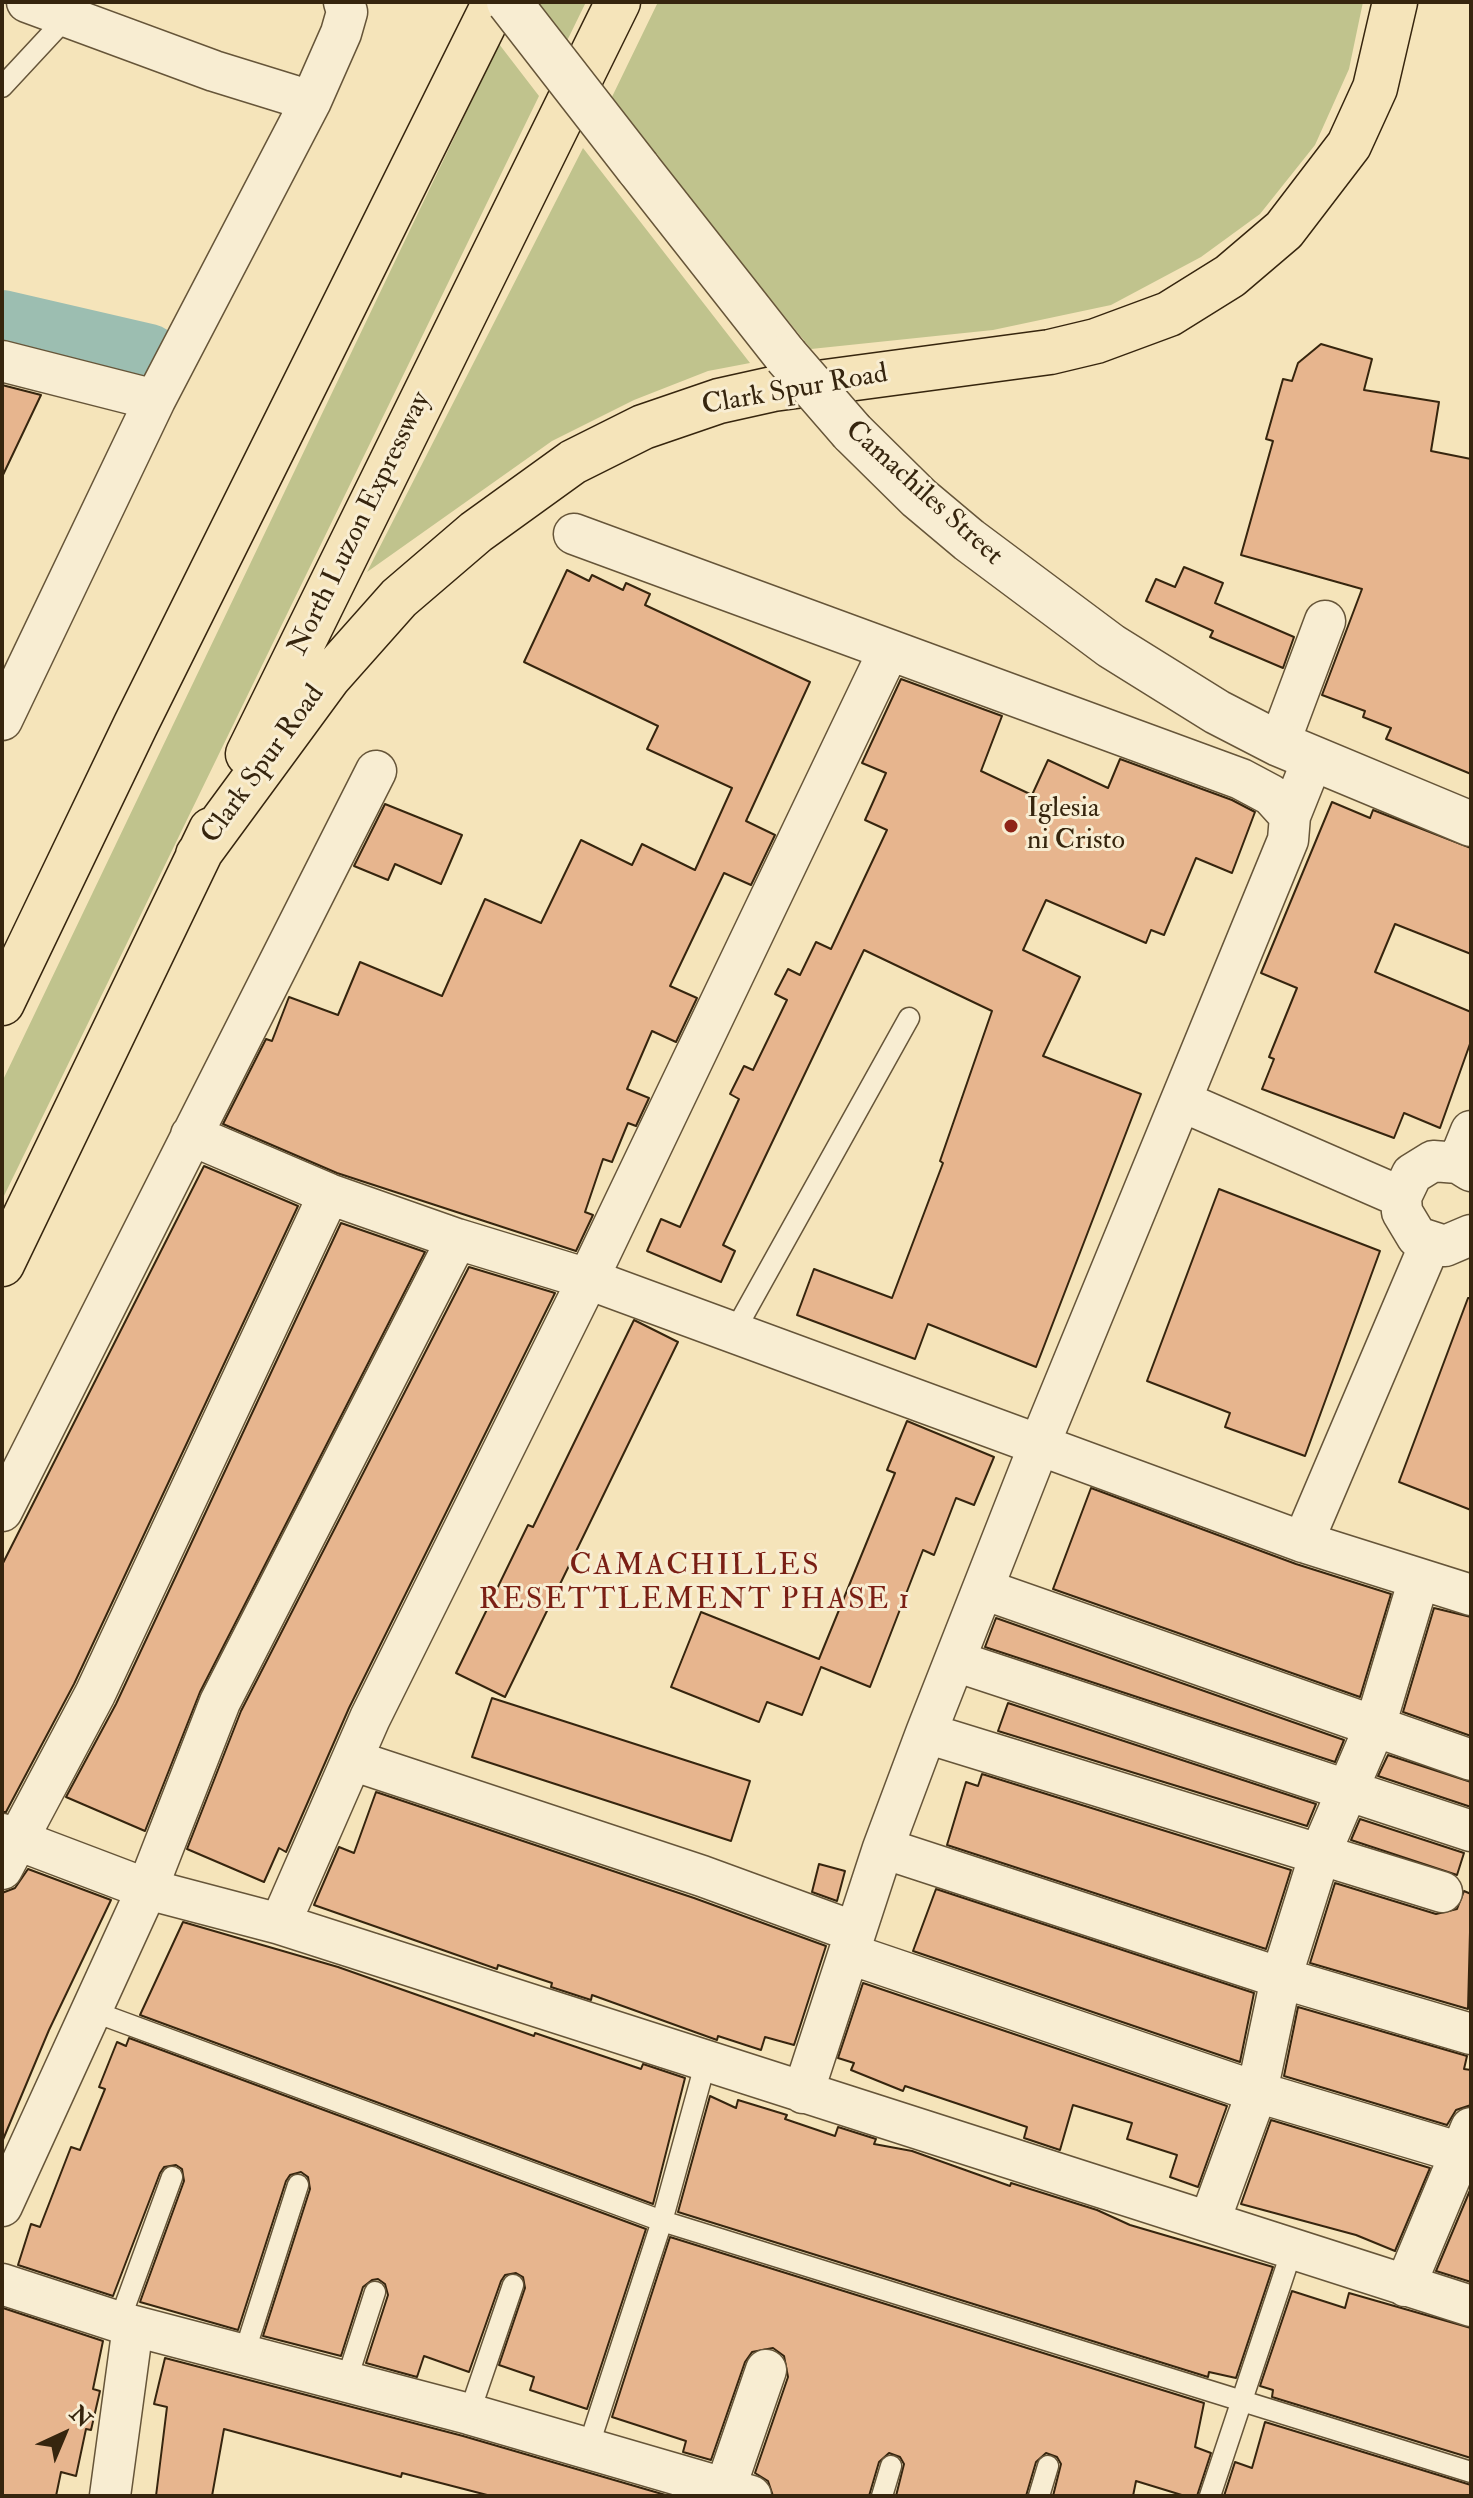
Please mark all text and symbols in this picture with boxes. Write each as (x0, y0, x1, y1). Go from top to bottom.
street label: Clark Spur Road (700, 358, 890, 424)
street label: North Luzon Expressway (283, 387, 439, 661)
street label: Camachiles Street (837, 414, 1009, 574)
street label: Clark Spur Road (195, 679, 333, 851)
place label: Iglesia ni Cristo (1027, 793, 1125, 859)
marker: Iglesia ni Cristo (1002, 817, 1020, 835)
district label: CAMACHILLES RESETTLEMENT PHASE 1 (479, 1550, 911, 1620)
north arrow (24, 2394, 104, 2474)
text: N (64, 2400, 97, 2434)

